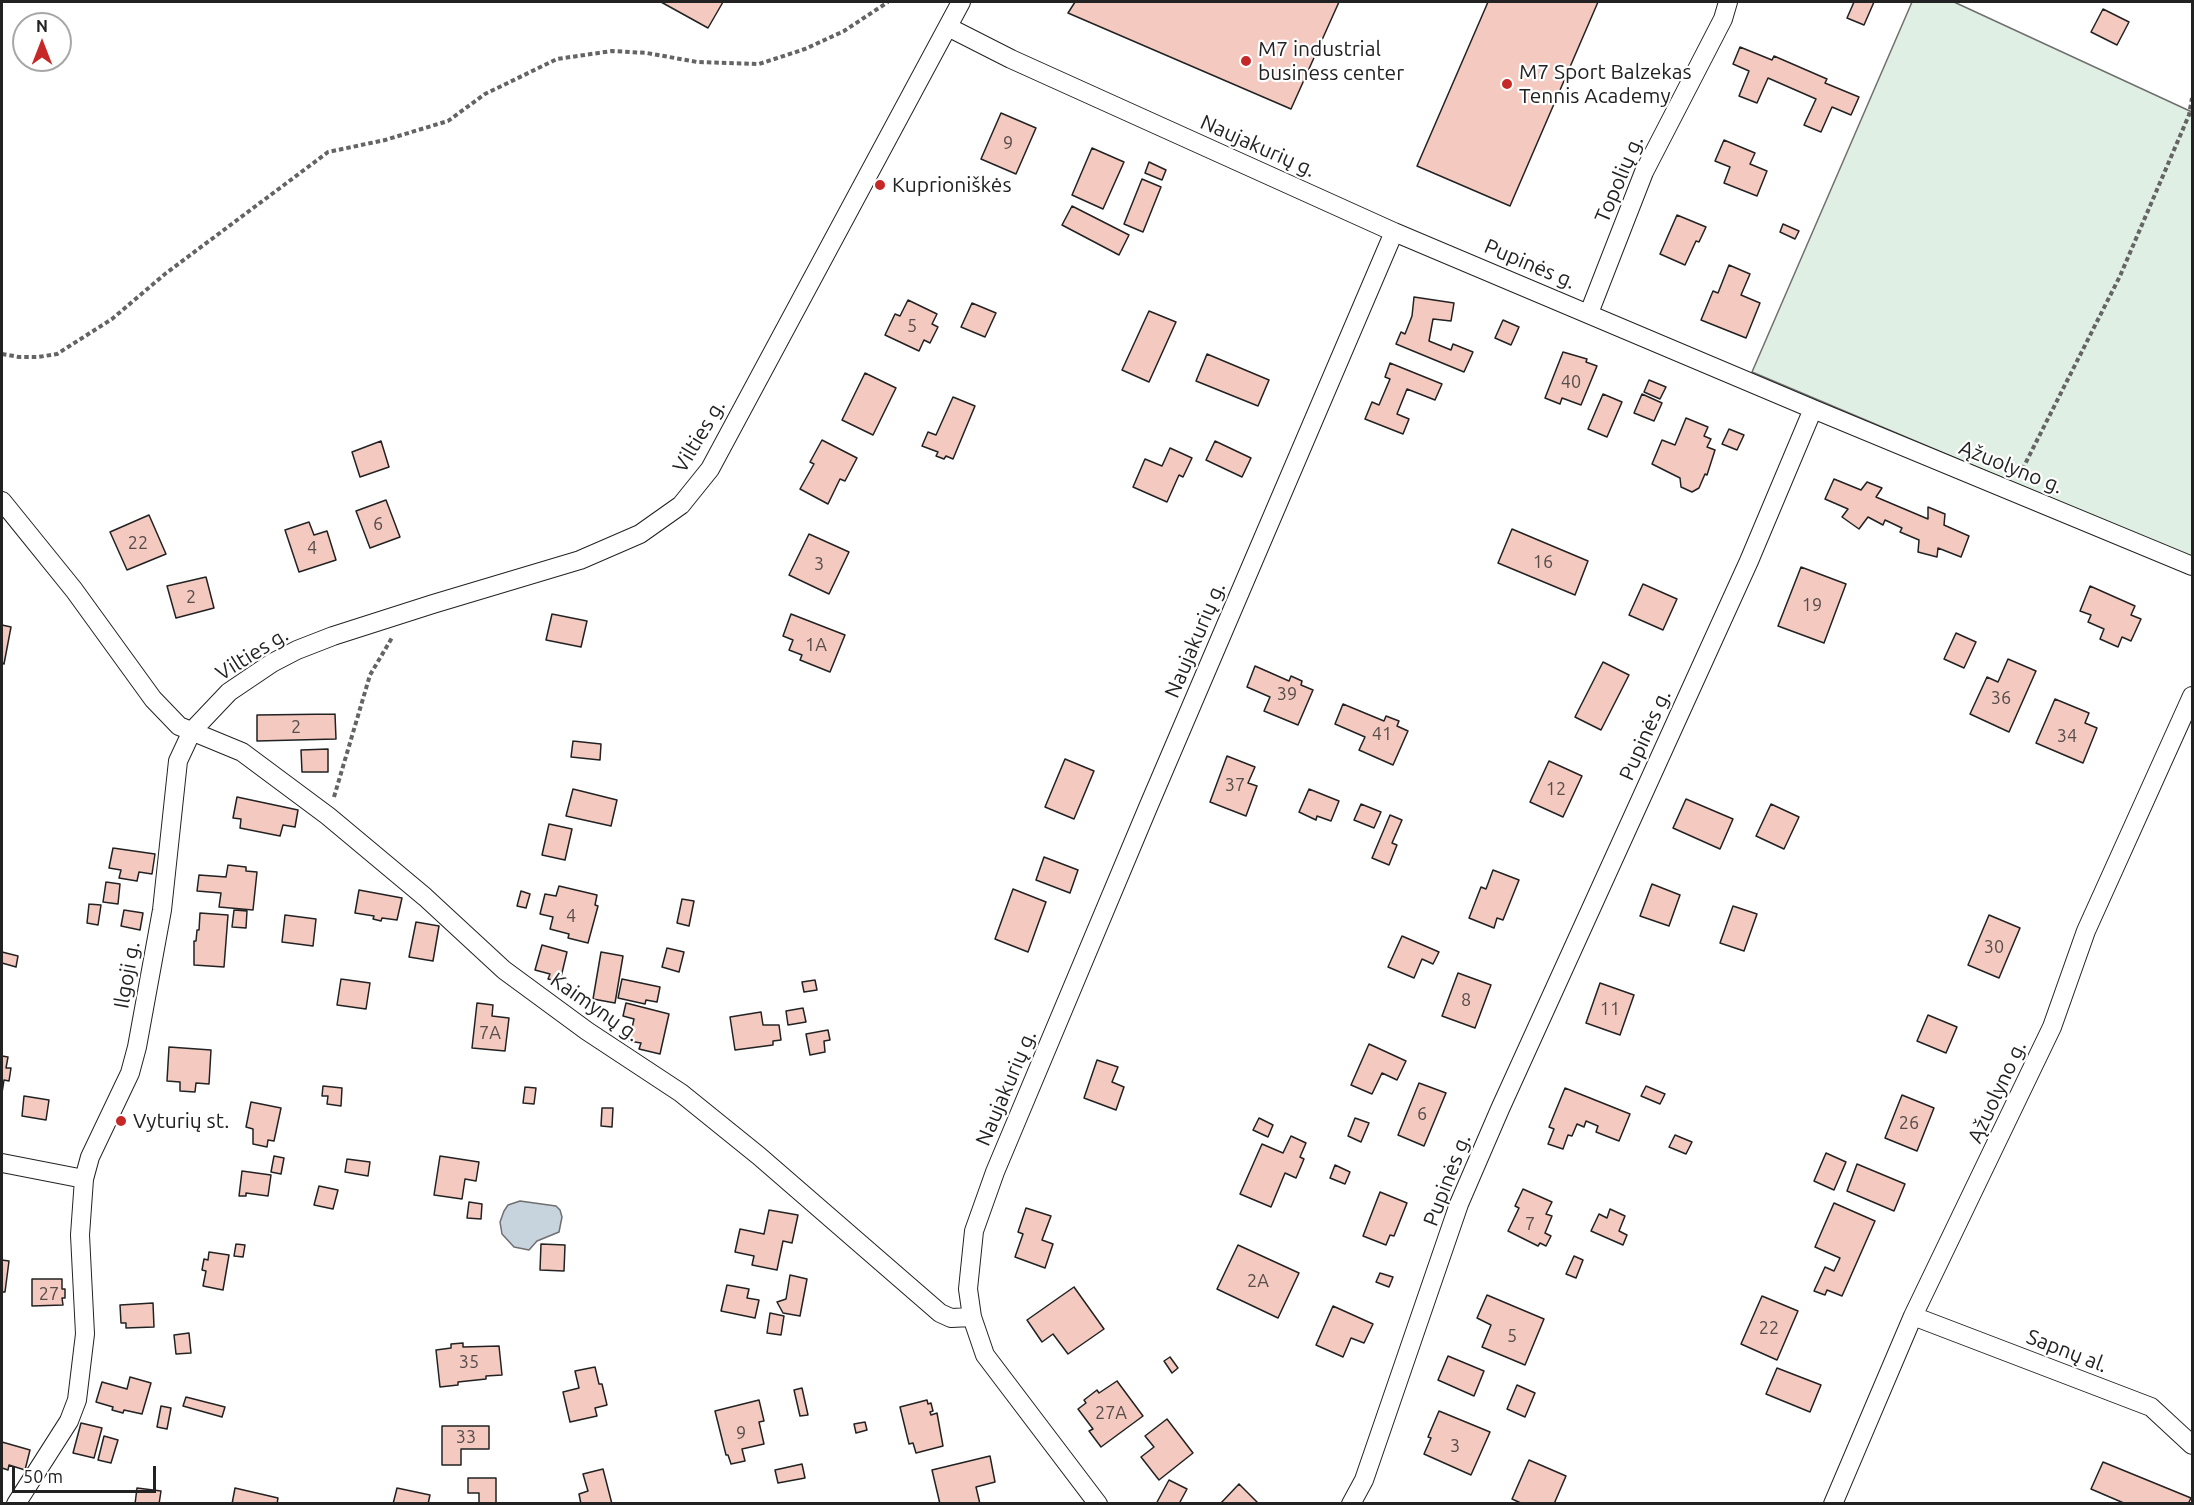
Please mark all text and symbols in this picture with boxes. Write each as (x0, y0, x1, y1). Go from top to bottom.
north arrow (12, 12, 72, 72)
text: N (36, 17, 48, 35)
place label: M7 industrial business center (1258, 36, 1404, 86)
marker: M7 industrial business center (1239, 54, 1253, 68)
place label: M7 Sport Balzekas Tennis Academy (1519, 59, 1692, 109)
marker: M7 Sport Balzekas Tennis Academy (1500, 77, 1514, 91)
street label: Naujakurių g. (1197, 109, 1319, 183)
house number: 9 (1003, 132, 1013, 154)
street label: Topolių g. (1589, 132, 1649, 226)
place label: Kuprioniškės (892, 172, 1011, 198)
marker: Kuprioniškės (873, 178, 887, 192)
street label: Pupinės g. (1481, 234, 1579, 294)
house number: 5 (907, 315, 917, 337)
house number: 40 (1561, 371, 1581, 393)
street label: Vilties g. (667, 395, 731, 477)
street label: Ąžuolyno g. (1955, 435, 2067, 499)
house number: 6 (373, 513, 383, 535)
house number: 22 (128, 532, 148, 554)
house number: 4 (307, 537, 317, 559)
house number: 16 (1533, 551, 1553, 573)
house number: 3 (814, 553, 824, 575)
street label: Naujakurių g. (1159, 578, 1231, 702)
house number: 2 (186, 586, 196, 608)
house number: 19 (1802, 594, 1822, 616)
street label: Vilties g. (211, 622, 293, 686)
house number: 1A (805, 634, 827, 656)
house number: 39 (1277, 683, 1297, 705)
street label: Pupinės g. (1614, 686, 1676, 784)
house number: 36 (1991, 687, 2011, 709)
house number: 2 (291, 716, 301, 738)
house number: 41 (1372, 723, 1392, 745)
house number: 34 (2057, 725, 2077, 747)
house number: 37 (1225, 774, 1245, 796)
house number: 12 (1546, 778, 1566, 800)
house number: 4 (566, 905, 576, 927)
house number: 30 (1984, 936, 2004, 958)
street label: Ilgoji g. (109, 940, 145, 1010)
street label: Kaimynų g. (546, 967, 644, 1047)
house number: 8 (1461, 989, 1471, 1011)
house number: 11 (1600, 998, 1620, 1020)
house number: 7A (479, 1022, 501, 1044)
street label: Naujakurių g. (970, 1026, 1042, 1150)
street label: Ąžuolyno g. (1962, 1037, 2032, 1147)
house number: 6 (1417, 1103, 1427, 1125)
place label: Vyturių st. (133, 1108, 229, 1134)
house number: 26 (1899, 1112, 1919, 1134)
marker: Vyturių st. (114, 1114, 128, 1128)
street label: Pupinės g. (1418, 1130, 1476, 1230)
house number: 7 (1525, 1213, 1535, 1235)
house number: 2A (1247, 1270, 1269, 1292)
house number: 27 (39, 1283, 59, 1305)
house number: 22 (1759, 1317, 1779, 1339)
street label: Sapnų al. (2023, 1324, 2111, 1378)
house number: 5 (1507, 1325, 1517, 1347)
house number: 35 (459, 1351, 479, 1373)
house number: 27A (1095, 1402, 1127, 1424)
house number: 9 (736, 1422, 746, 1444)
house number: 33 (456, 1426, 476, 1448)
house number: 3 (1450, 1435, 1460, 1457)
scale bar (15, 1454, 159, 1492)
text: 50 m (23, 1466, 63, 1486)

